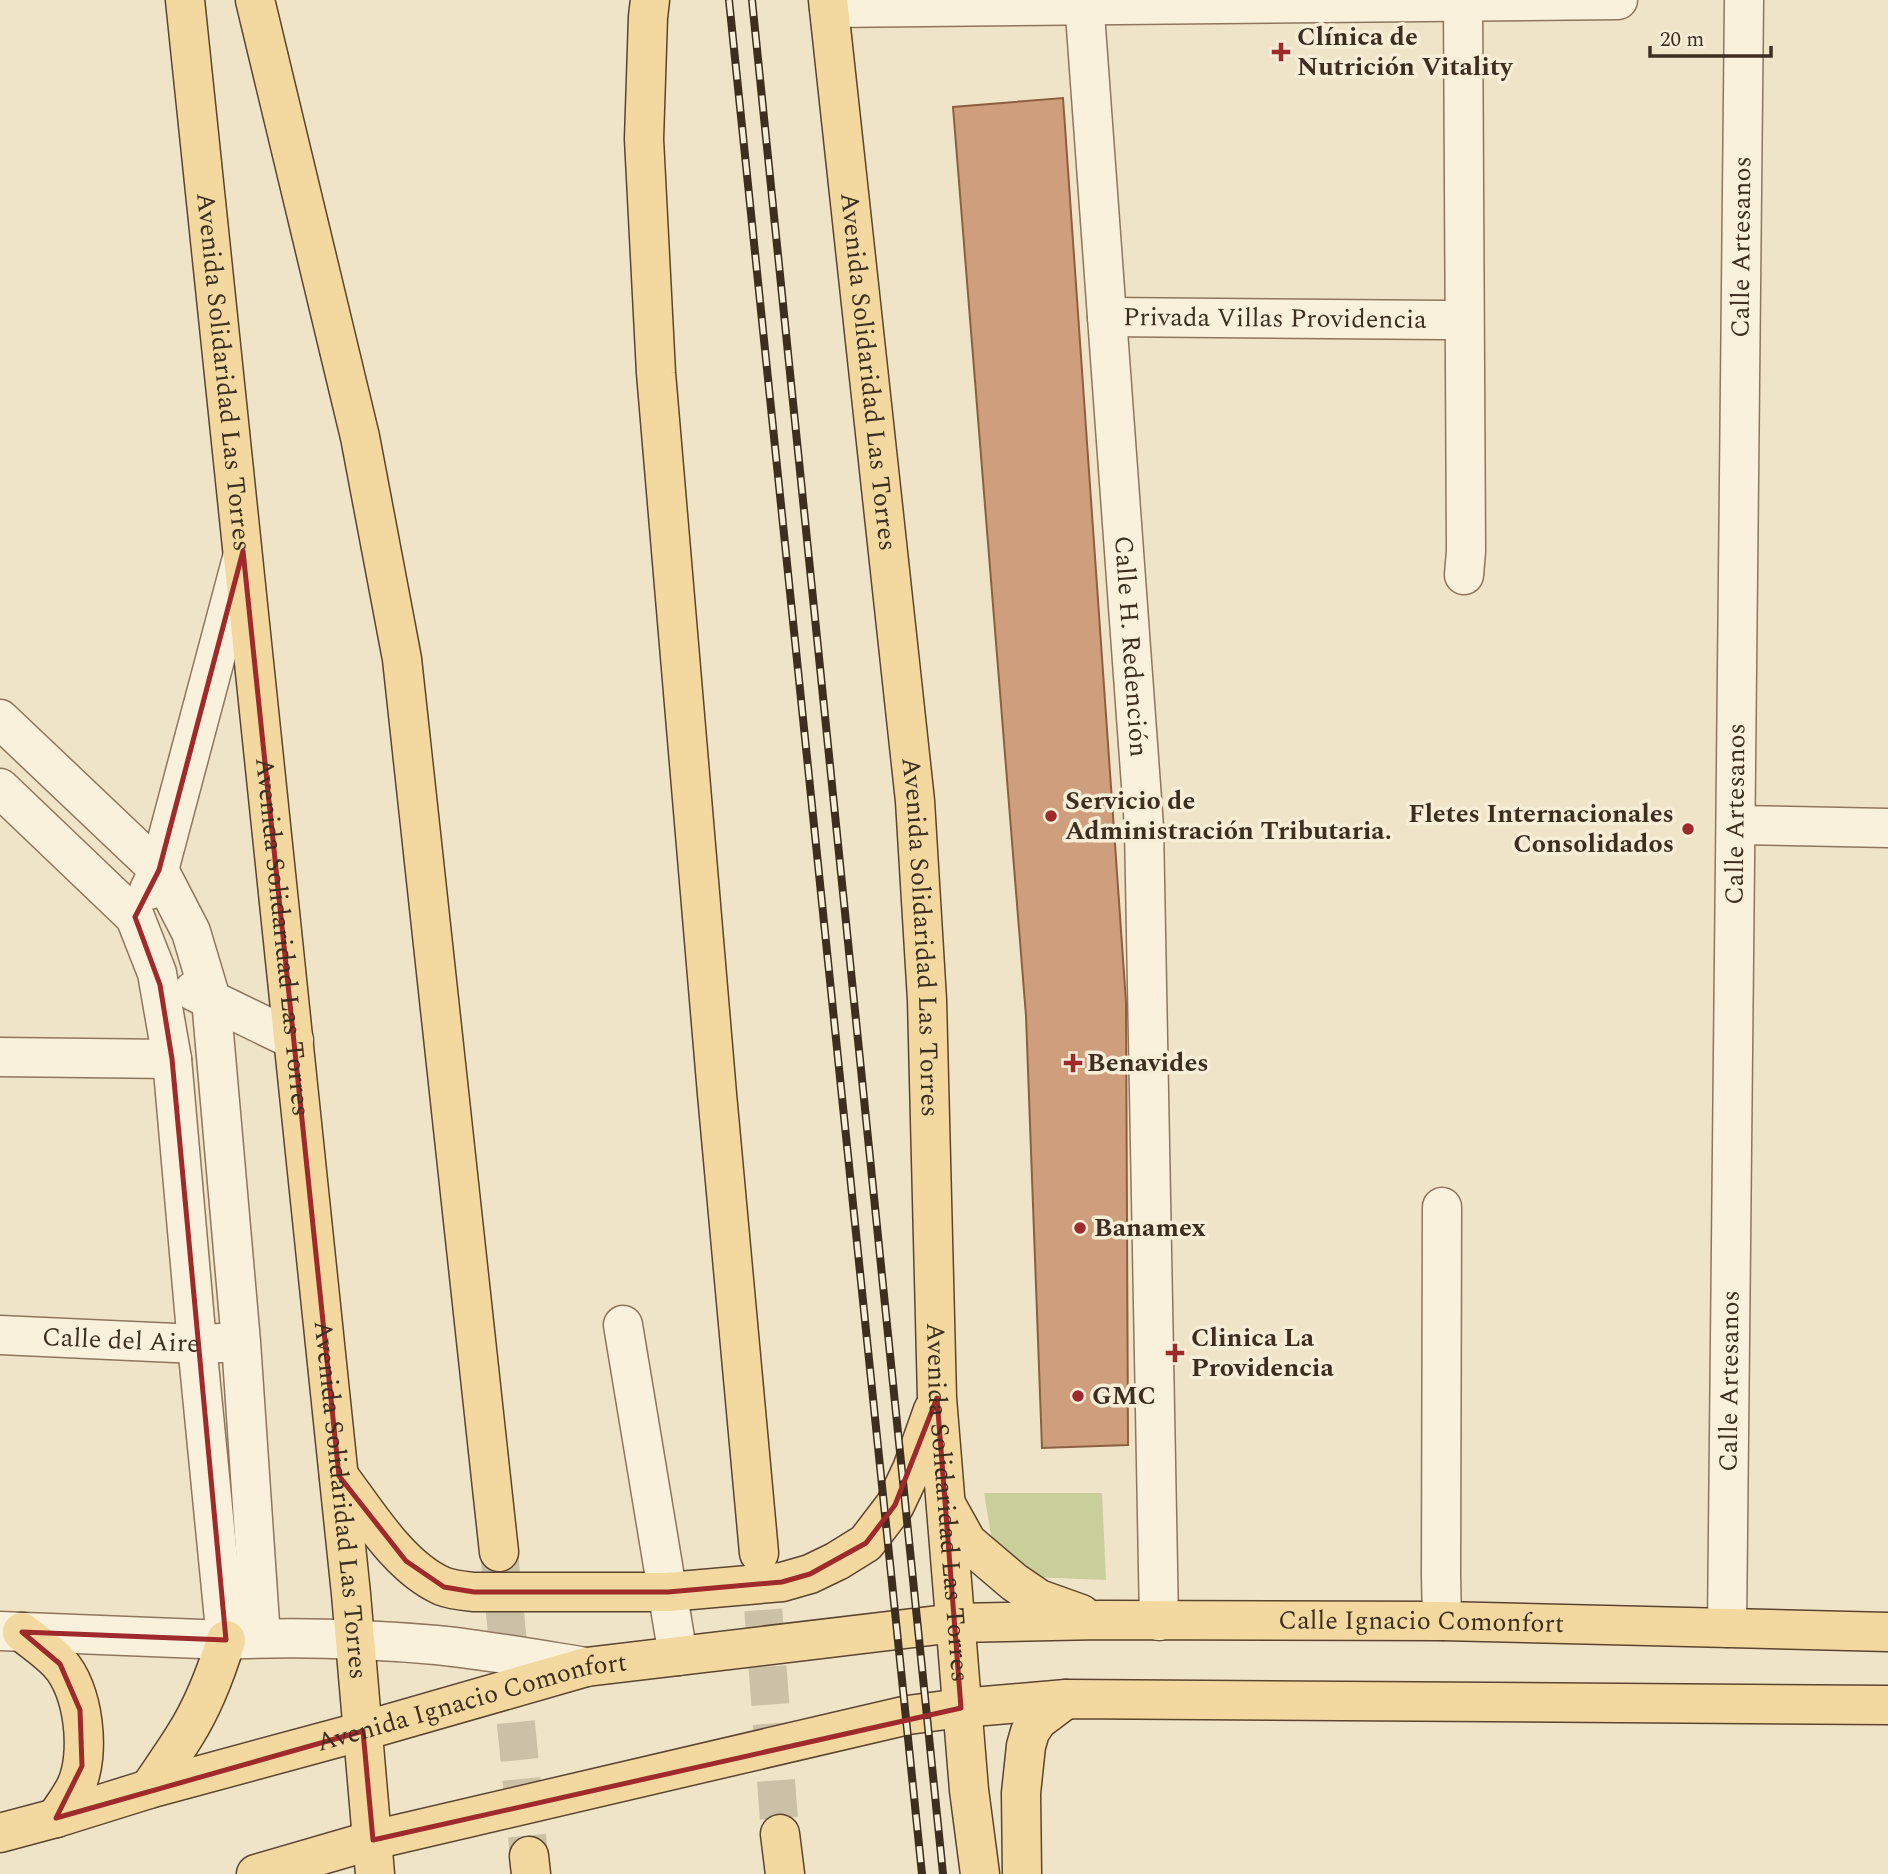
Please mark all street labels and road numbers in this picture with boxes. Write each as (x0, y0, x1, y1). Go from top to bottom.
street label: Calle Artesanos (1720, 156, 1762, 338)
street label: Avenida Solidaridad Las Torres (185, 191, 262, 553)
street label: Avenida Solidaridad Las Torres (829, 191, 908, 553)
street label: Privada Villas Providencia (1123, 297, 1427, 340)
street label: Calle H. Redención (1103, 534, 1159, 758)
street label: Calle Artesanos (1715, 723, 1756, 905)
street label: Avenida Solidaridad Las Torres (890, 755, 950, 1118)
street label: Avenida Solidaridad Las Torres (244, 756, 321, 1118)
street label: Calle Artesanos (1709, 1290, 1751, 1472)
street label: Calle del Aire (41, 1317, 201, 1364)
street label: Avenida Solidaridad Las Torres (303, 1319, 378, 1681)
street label: Avenida Solidaridad Las Torres (915, 1322, 980, 1684)
street label: Calle Ignacio Comonfort (1278, 1601, 1565, 1644)
street label: Avenida Ignacio Comonfort (312, 1642, 629, 1763)

